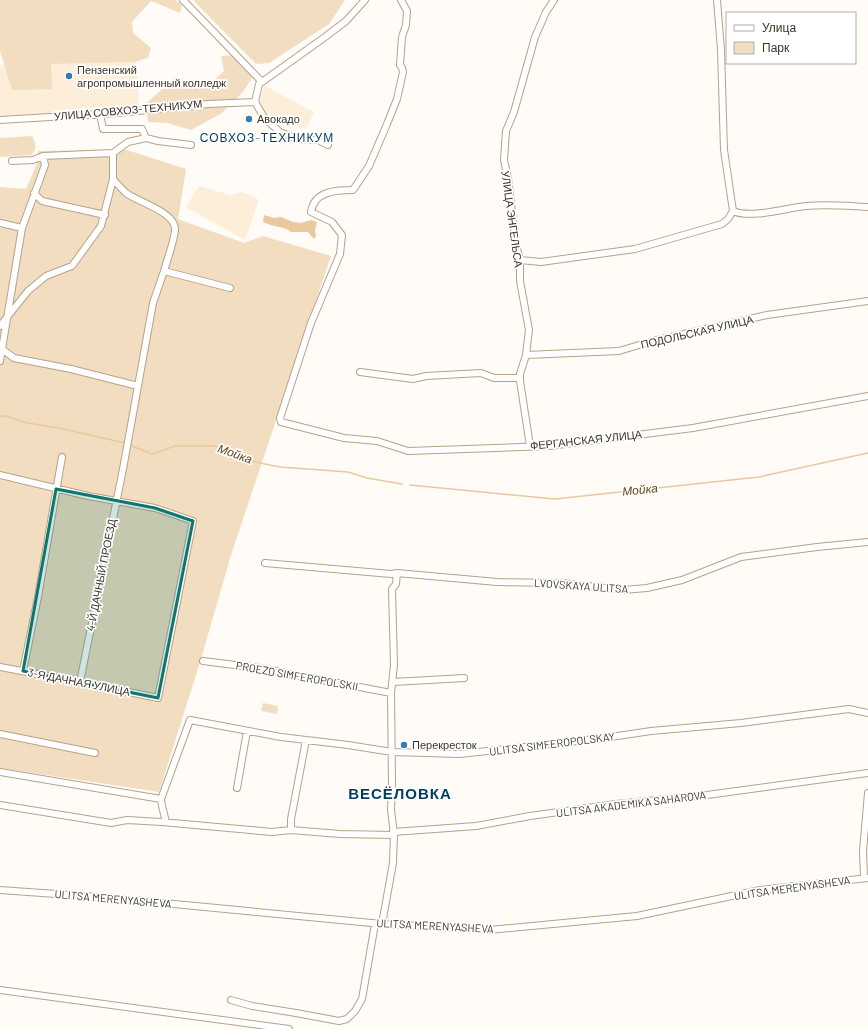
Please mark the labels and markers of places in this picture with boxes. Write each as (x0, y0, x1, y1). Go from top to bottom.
place label: Пензенский агропромышленный колледж (77, 63, 227, 89)
marker: Пензенский агропромышленный колледж (64, 71, 74, 81)
place label: Авокадо (257, 112, 300, 125)
marker: Авокадо (244, 114, 254, 124)
place label: Перекресток (412, 738, 477, 751)
marker: Перекресток (399, 740, 409, 750)

